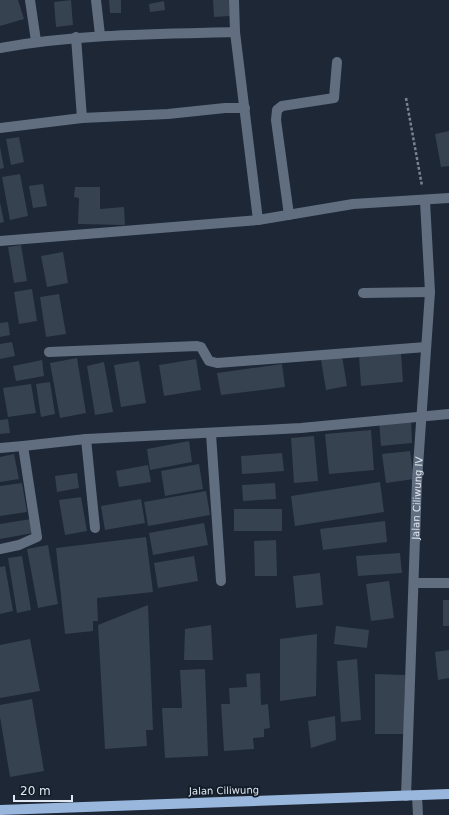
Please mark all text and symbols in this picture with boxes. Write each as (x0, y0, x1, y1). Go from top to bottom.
street label: Jalan Ciliwung IV (410, 456, 425, 541)
scale bar (14, 777, 72, 803)
text: 20 m (20, 784, 51, 798)
street label: Jalan Ciliwung (188, 784, 259, 797)

